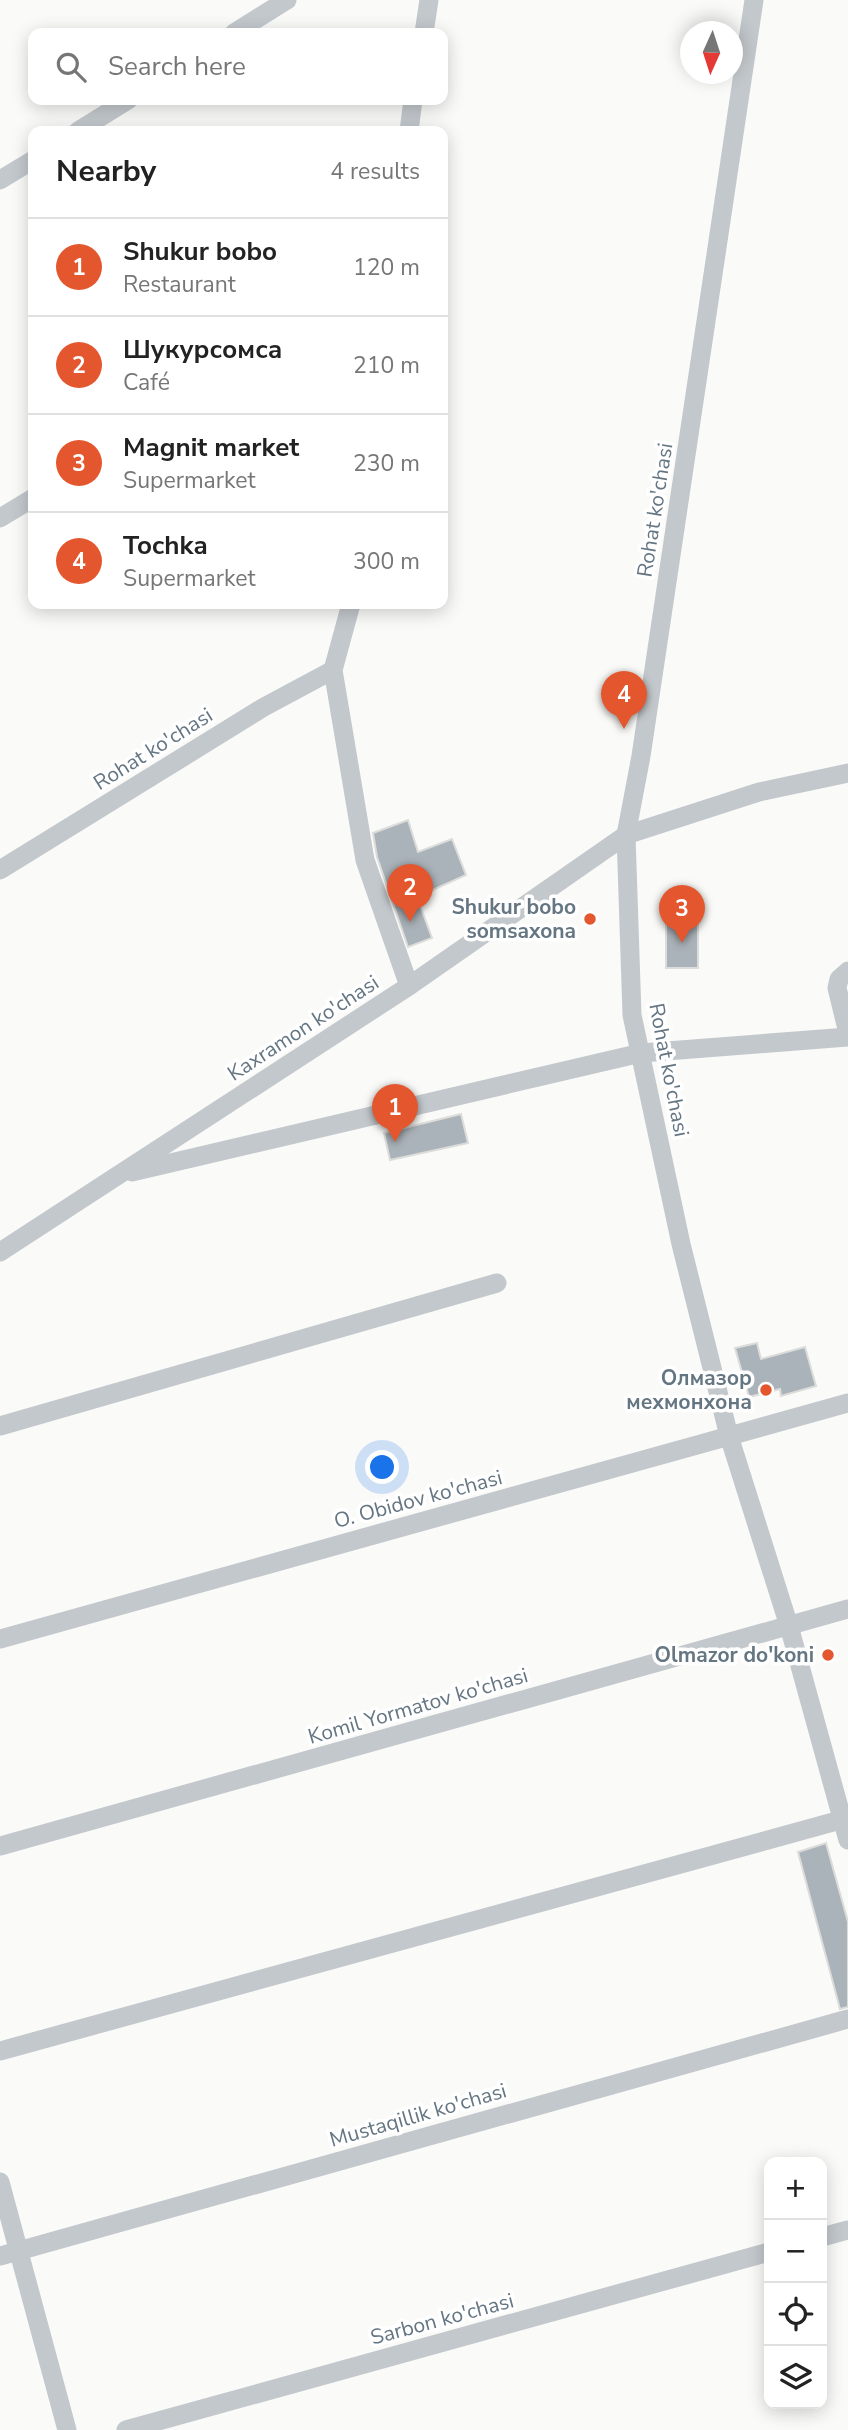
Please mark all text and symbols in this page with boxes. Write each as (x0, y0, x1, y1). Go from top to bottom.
north arrow (680, 21, 743, 84)
search box (28, 28, 448, 105)
icon: search (52, 48, 90, 86)
text: Search here (108, 49, 246, 84)
text: Nearby (56, 151, 156, 192)
text: 4 results (330, 156, 420, 187)
text: Shukur bobo (123, 234, 277, 269)
text: 1 (72, 252, 86, 283)
text: 120 m (353, 252, 420, 283)
text: Restaurant (123, 269, 236, 300)
text: Шукурсомса (123, 332, 282, 367)
text: 2 (72, 350, 86, 381)
text: 210 m (353, 350, 420, 381)
text: Café (123, 367, 170, 398)
text: Magnit market (123, 430, 299, 465)
street label: Rohat ko'chasi (631, 441, 679, 579)
text: 3 (72, 448, 86, 479)
text: 230 m (353, 448, 420, 479)
text: Supermarket (123, 465, 256, 496)
text: Tochka (123, 528, 208, 563)
text: 4 (72, 546, 86, 577)
text: 300 m (353, 546, 420, 577)
text: Supermarket (123, 563, 256, 594)
pin: 4 (601, 671, 647, 729)
street label: Rohat ko'chasi (88, 701, 218, 797)
pin: 2 (387, 864, 433, 922)
pin: 3 (659, 885, 705, 943)
place label: Shukur bobo somsaxona (452, 893, 576, 945)
marker: Shukur bobo somsaxona (582, 911, 598, 927)
street label: Kaxramon ko'chasi (222, 969, 384, 1087)
street label: Rohat ko'chasi (642, 1001, 696, 1139)
pin: 1 (372, 1084, 418, 1142)
place label: Олмазор мехмонхона (626, 1364, 752, 1416)
marker: Олмазор мехмонхона (758, 1382, 774, 1398)
your location (365, 1450, 399, 1484)
street label: O. Obidov ko'chasi (331, 1463, 505, 1535)
place label: Olmazor do'koni (655, 1641, 814, 1669)
marker: Olmazor do'koni (820, 1647, 836, 1663)
street label: Komil Yormatov ko'chasi (305, 1661, 531, 1751)
street label: Mustaqillik ko'chasi (326, 2076, 510, 2154)
map controls (764, 2157, 827, 2409)
button: + (764, 2157, 827, 2220)
button: − (764, 2220, 827, 2283)
button: locate (764, 2283, 827, 2346)
street label: Sarbon ko'chasi (367, 2286, 517, 2352)
button: layers (764, 2346, 827, 2409)

